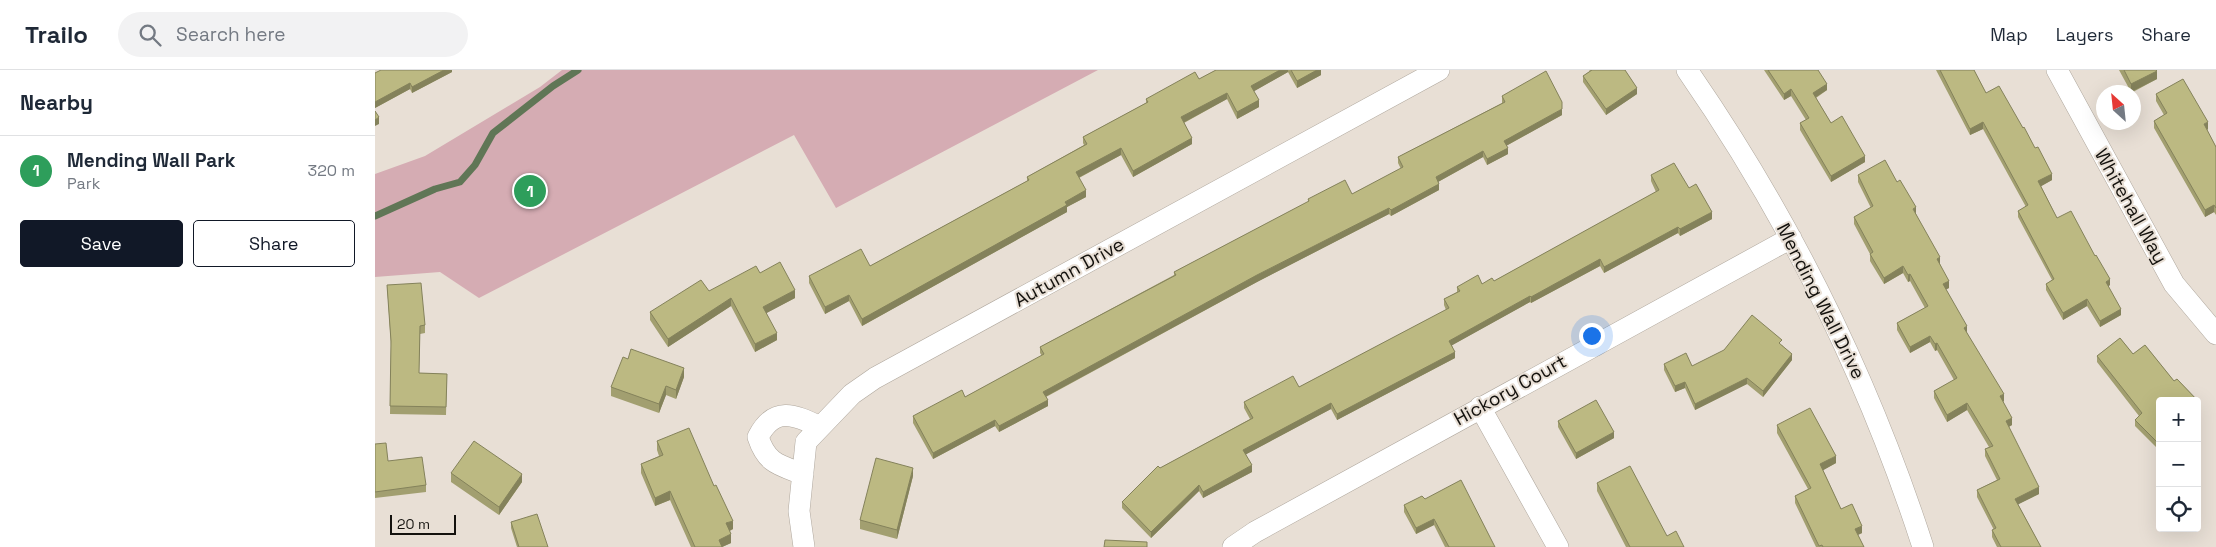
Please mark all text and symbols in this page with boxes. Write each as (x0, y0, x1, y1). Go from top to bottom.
search box (118, 12, 468, 57)
text: Trailo (25, 19, 88, 50)
icon: search (136, 21, 164, 49)
text: Search here (176, 22, 286, 47)
text: Map (1990, 23, 2028, 46)
text: Layers (2056, 23, 2113, 46)
text: Share (2141, 23, 2191, 46)
north arrow (2096, 85, 2141, 130)
text: Nearby (20, 89, 93, 116)
street label: Whitehall Way (2089, 144, 2173, 268)
text: Mending Wall Park (67, 148, 236, 173)
text: 1 (32, 160, 40, 181)
text: 320 m (308, 160, 355, 181)
pin: 1 (514, 172, 546, 210)
text: Park (67, 173, 100, 194)
street label: Mending Wall Drive (1771, 219, 1871, 383)
button: Save (20, 220, 183, 267)
button: Share (193, 220, 355, 267)
street label: Autumn Drive (1009, 231, 1129, 313)
your location (1579, 323, 1605, 349)
street label: Hickory Court (1449, 349, 1571, 431)
map controls (2156, 397, 2201, 532)
button: + (2156, 397, 2201, 442)
button: − (2156, 442, 2201, 487)
button: locate (2156, 487, 2201, 532)
scale bar (390, 512, 456, 535)
text: 20 m (397, 515, 430, 533)

